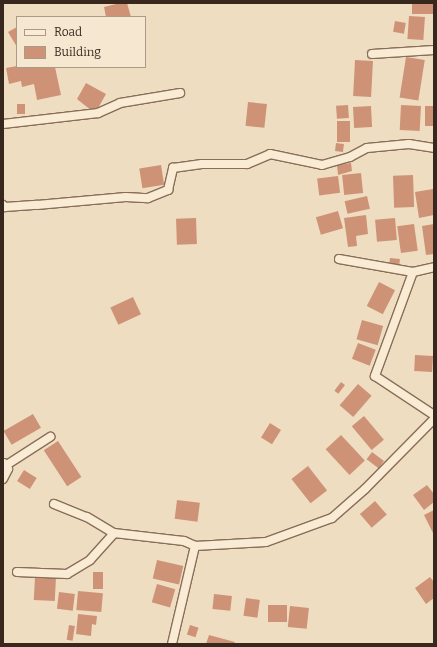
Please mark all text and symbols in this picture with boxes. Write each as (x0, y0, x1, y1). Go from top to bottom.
legend (16, 16, 146, 68)
text: Road (54, 25, 82, 39)
text: Building (54, 45, 101, 59)

